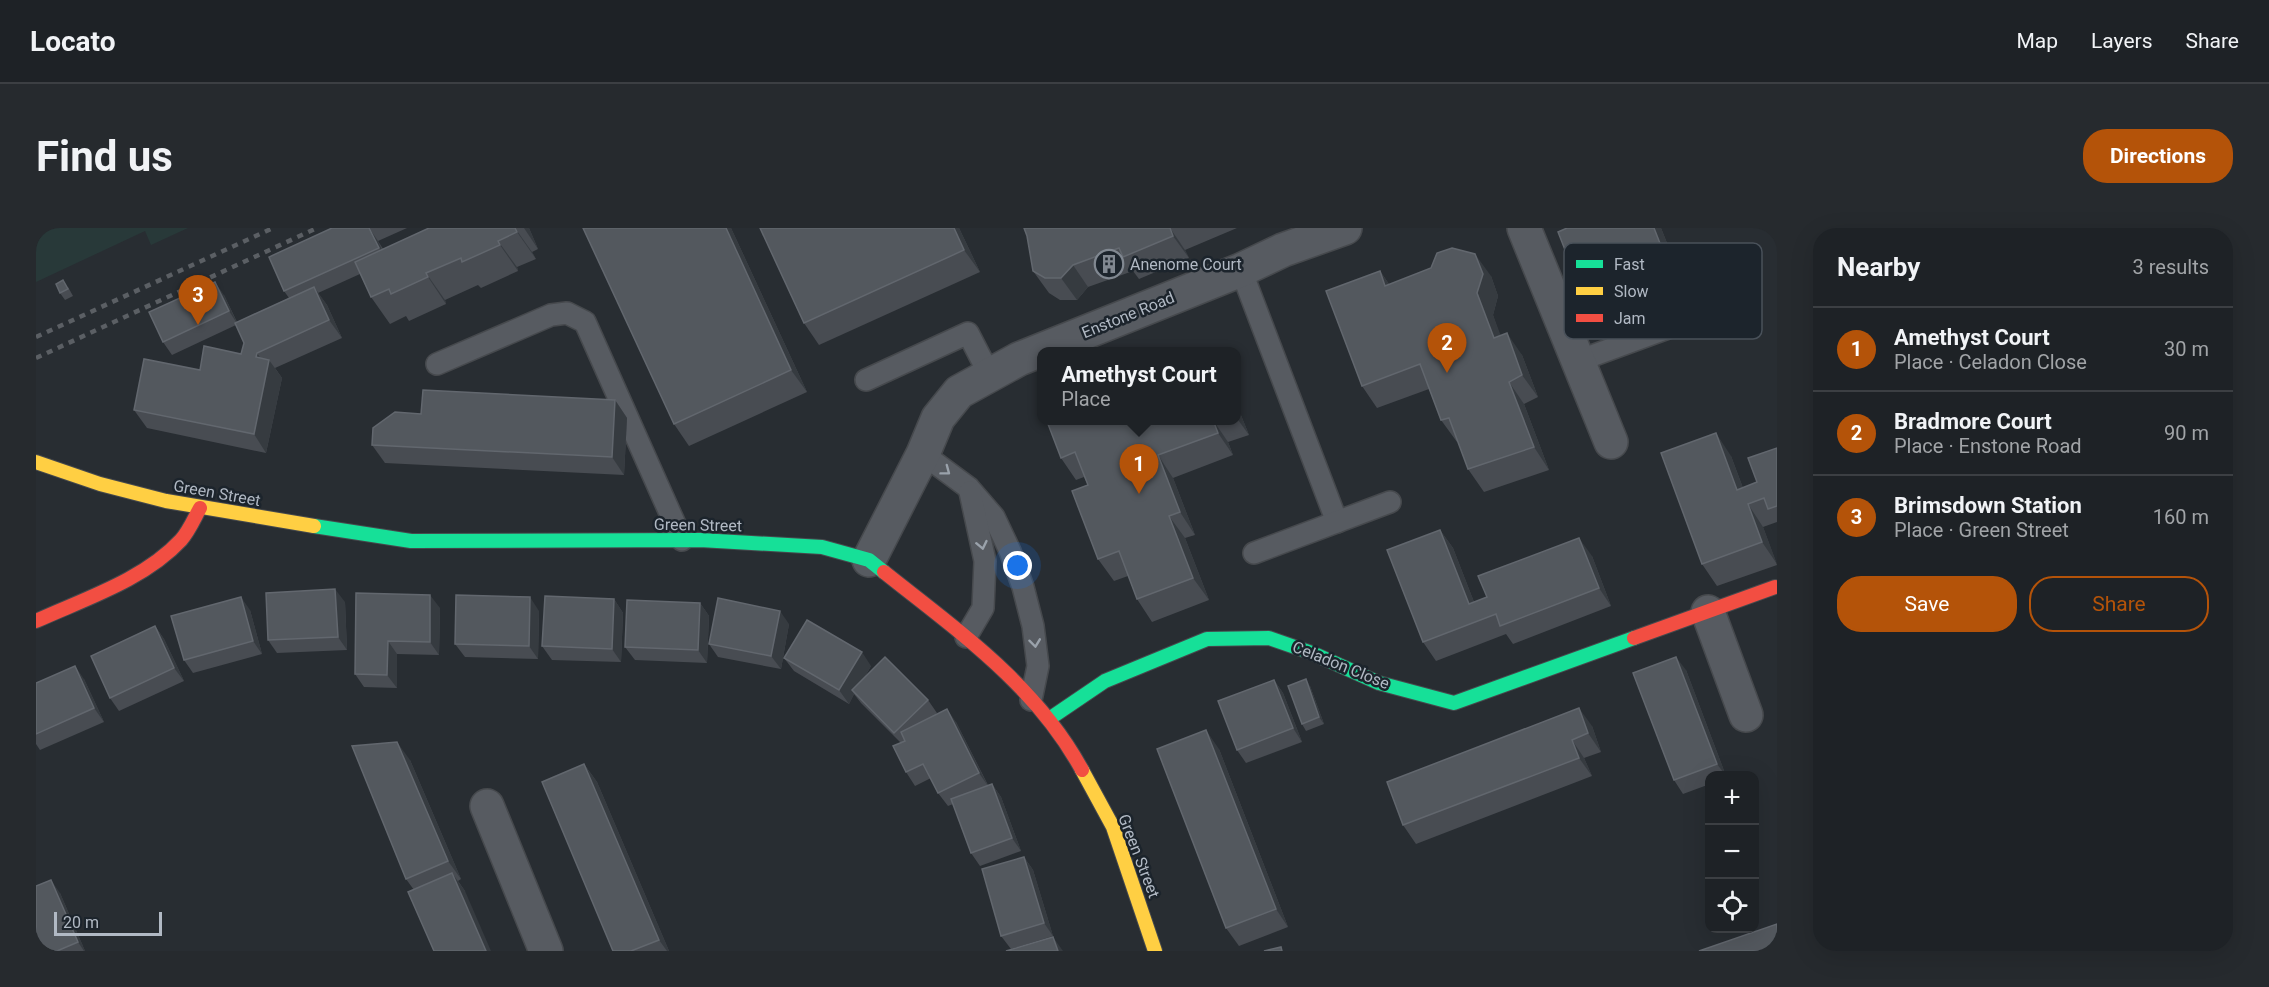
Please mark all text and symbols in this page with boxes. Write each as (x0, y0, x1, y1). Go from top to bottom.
text: Locato (30, 25, 115, 58)
text: Map (2016, 29, 2058, 53)
text: Layers (2091, 29, 2152, 53)
text: Share (2185, 29, 2239, 53)
button: Directions (2083, 129, 2233, 183)
text: Find us (36, 132, 173, 181)
legend (1564, 243, 1762, 339)
building icon: Anenome Court (1093, 248, 1125, 280)
text: Nearby (1837, 252, 1920, 282)
place label: Anenome Court (1130, 255, 1242, 274)
text: Fast (1614, 255, 1645, 274)
text: 3 results (2133, 255, 2209, 279)
pin: 3 (178, 276, 218, 325)
text: Slow (1614, 282, 1649, 301)
street label: Enstone Road (1079, 288, 1177, 342)
text: Jam (1614, 309, 1646, 328)
pin: 2 (1428, 324, 1466, 373)
text: Amethyst Court (1894, 325, 2050, 350)
text: 1 (1851, 337, 1862, 361)
text: 30 m (2164, 337, 2209, 361)
popup (1037, 347, 1241, 425)
text: Place · Celadon Close (1894, 350, 2087, 374)
text: Amethyst Court (1061, 362, 1217, 387)
text: Place (1061, 387, 1111, 411)
text: Bradmore Court (1894, 409, 2052, 434)
text: 2 (1851, 421, 1862, 445)
text: 90 m (2164, 421, 2209, 445)
text: Place · Enstone Road (1894, 434, 2082, 458)
pin: 1 (1120, 444, 1158, 494)
one-way arrow (940, 464, 951, 475)
street label: Green Street (172, 476, 262, 510)
text: Brimsdown Station (1894, 493, 2082, 518)
text: 3 (1851, 505, 1862, 529)
text: 160 m (2153, 505, 2209, 529)
street label: Green Street (654, 515, 742, 535)
text: Place · Green Street (1894, 518, 2069, 542)
one-way arrow (975, 540, 988, 550)
your location (1003, 551, 1032, 580)
button: Save (1837, 576, 2017, 632)
button: Share (2029, 576, 2209, 632)
street label: Celadon Close (1290, 637, 1392, 693)
one-way arrow (1028, 639, 1040, 648)
map controls (1705, 771, 1759, 933)
button: + (1705, 771, 1759, 825)
street label: Green Street (1114, 811, 1164, 901)
button: − (1705, 825, 1759, 879)
button: locate (1705, 879, 1759, 933)
scale bar (54, 909, 162, 936)
text: 20 m (63, 913, 99, 932)

